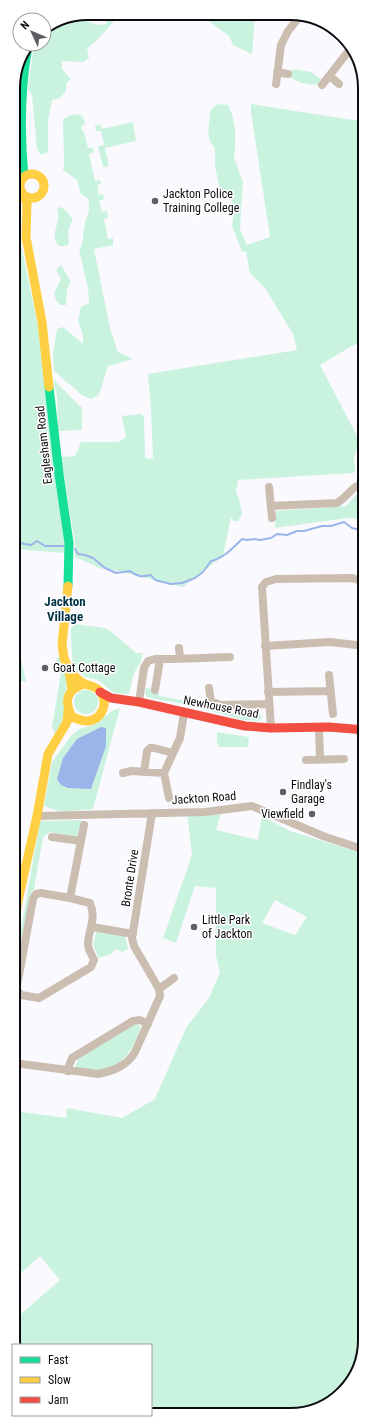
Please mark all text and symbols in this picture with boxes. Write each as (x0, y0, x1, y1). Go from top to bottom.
north arrow (12, 12, 52, 52)
text: N (18, 18, 32, 32)
place label: Jackton Police Training College (163, 187, 240, 215)
marker: Jackton Police Training College (150, 196, 160, 206)
street label: Eaglesham Road (33, 405, 55, 485)
district label: Jackton Village (44, 594, 86, 624)
place label: Goat Cottage (53, 661, 116, 675)
marker: Goat Cottage (40, 663, 50, 673)
street label: Newhouse Road (182, 693, 260, 721)
place label: Findlay's Garage (291, 778, 332, 806)
marker: Findlay's Garage (278, 787, 288, 797)
street label: Jackton Road (171, 789, 237, 807)
place label: Viewfield (261, 807, 304, 821)
marker: Viewfield (307, 809, 317, 819)
street label: Bronte Drive (119, 848, 141, 908)
place label: Little Park of Jackton (202, 913, 253, 941)
marker: Little Park of Jackton (189, 922, 199, 932)
legend (12, 1344, 152, 1416)
text: Fast (48, 1353, 69, 1367)
text: Slow (48, 1373, 71, 1387)
text: Jam (48, 1393, 69, 1407)

